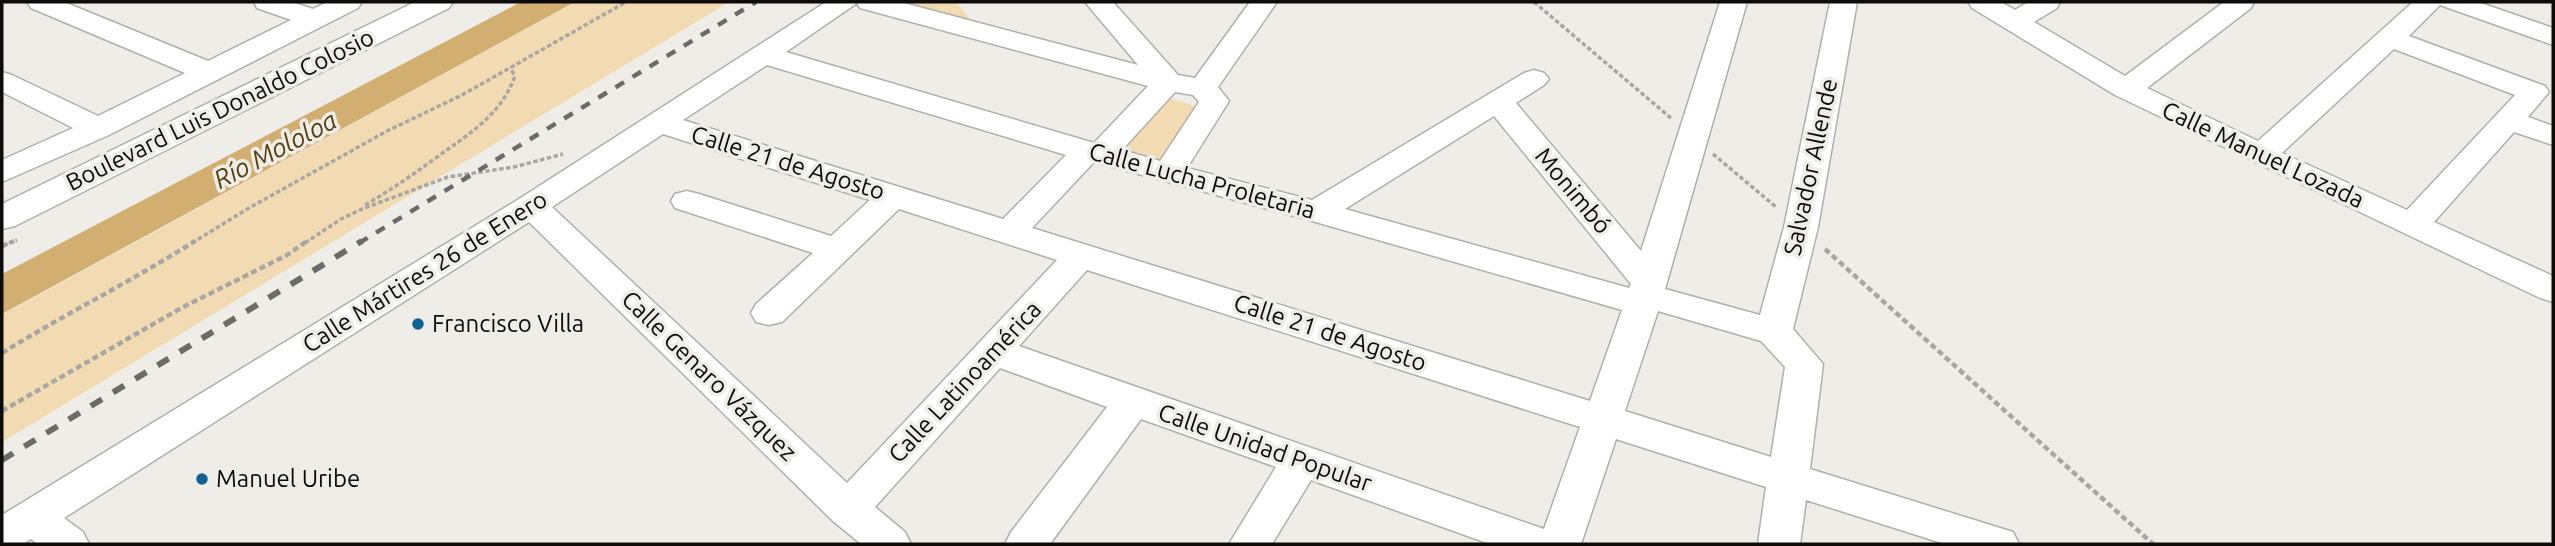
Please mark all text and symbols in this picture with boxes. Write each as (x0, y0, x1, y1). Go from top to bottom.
street label: Boulevard Luis Donaldo Colosio (61, 23, 378, 196)
street label: Salvador Allende (1779, 76, 1842, 258)
street label: Calle Manuel Lozada (2158, 96, 2369, 213)
water label: Río Mololoa (208, 105, 341, 194)
street label: Calle 21 de Agosto (688, 120, 888, 205)
street label: Calle Lucha Proletaria (1086, 137, 1318, 224)
street label: Monimbó (1530, 142, 1617, 239)
street label: Calle Mártires 26 de Enero (298, 185, 552, 358)
street label: Calle Genaro Vázquez (616, 285, 802, 466)
street label: Calle 21 de Agosto (1230, 289, 1430, 376)
street label: Calle Latinoamérica (883, 295, 1046, 468)
place label: Francisco Villa (432, 310, 584, 337)
marker: Francisco Villa (410, 316, 426, 332)
street label: Calle Unidad Popular (1155, 398, 1375, 497)
place label: Manuel Uribe (216, 465, 360, 492)
marker: Manuel Uribe (194, 471, 210, 487)

